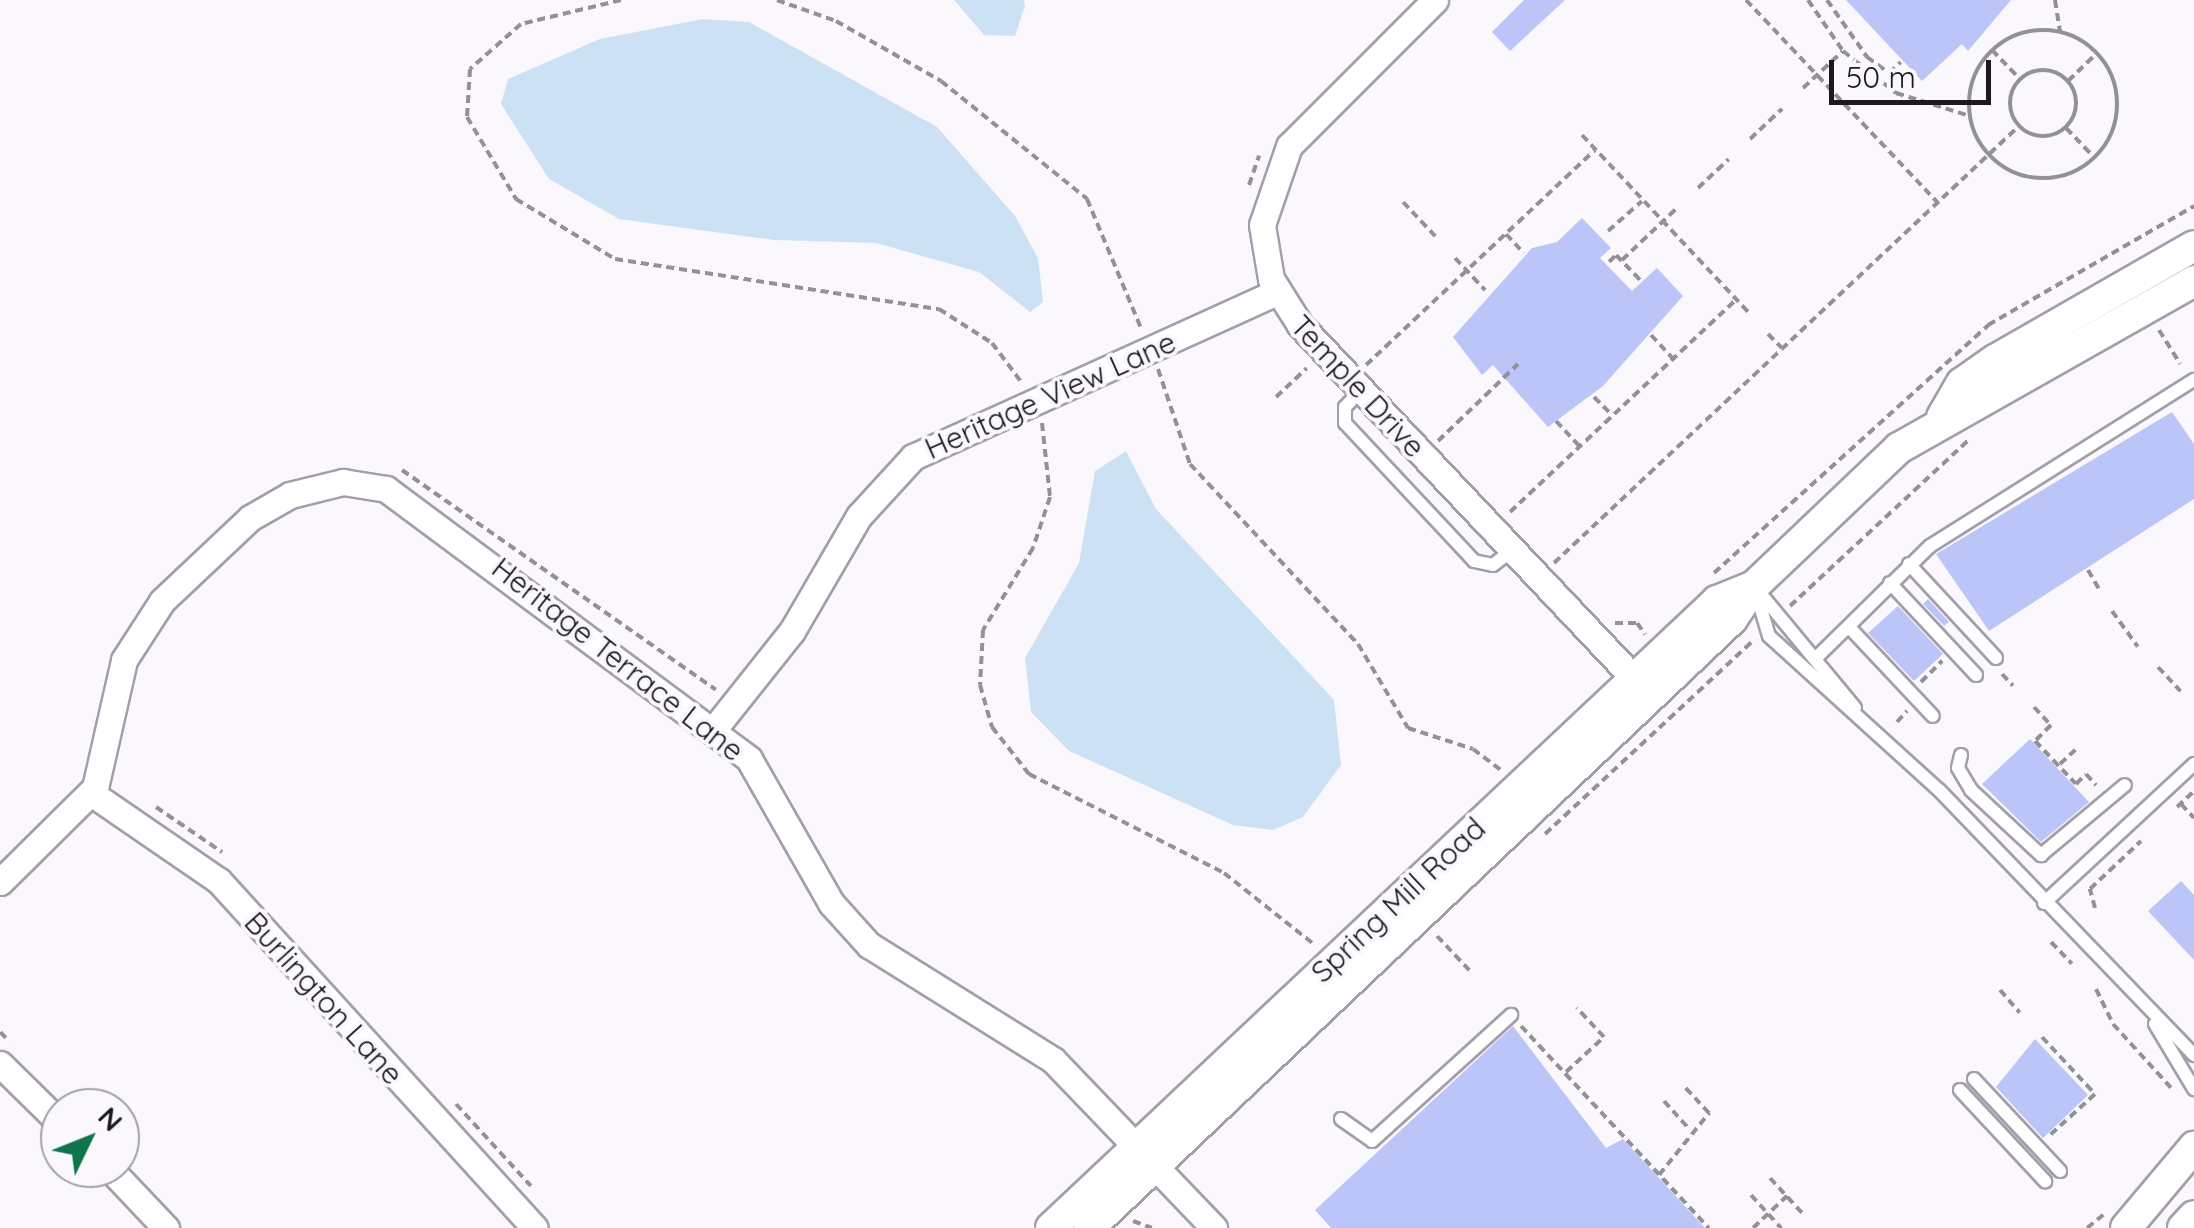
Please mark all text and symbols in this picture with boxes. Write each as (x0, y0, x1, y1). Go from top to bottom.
scale bar (1834, 40, 1996, 102)
text: 50 m (1846, 58, 1916, 96)
street label: Temple Drive (1283, 308, 1433, 464)
street label: Heritage View Lane (919, 324, 1181, 466)
street label: Heritage Terrace Lane (485, 550, 751, 768)
street label: Spring Mill Road (1303, 810, 1493, 990)
street label: Burlington Lane (237, 904, 411, 1092)
north arrow (40, 1088, 140, 1188)
text: N (91, 1099, 131, 1138)

